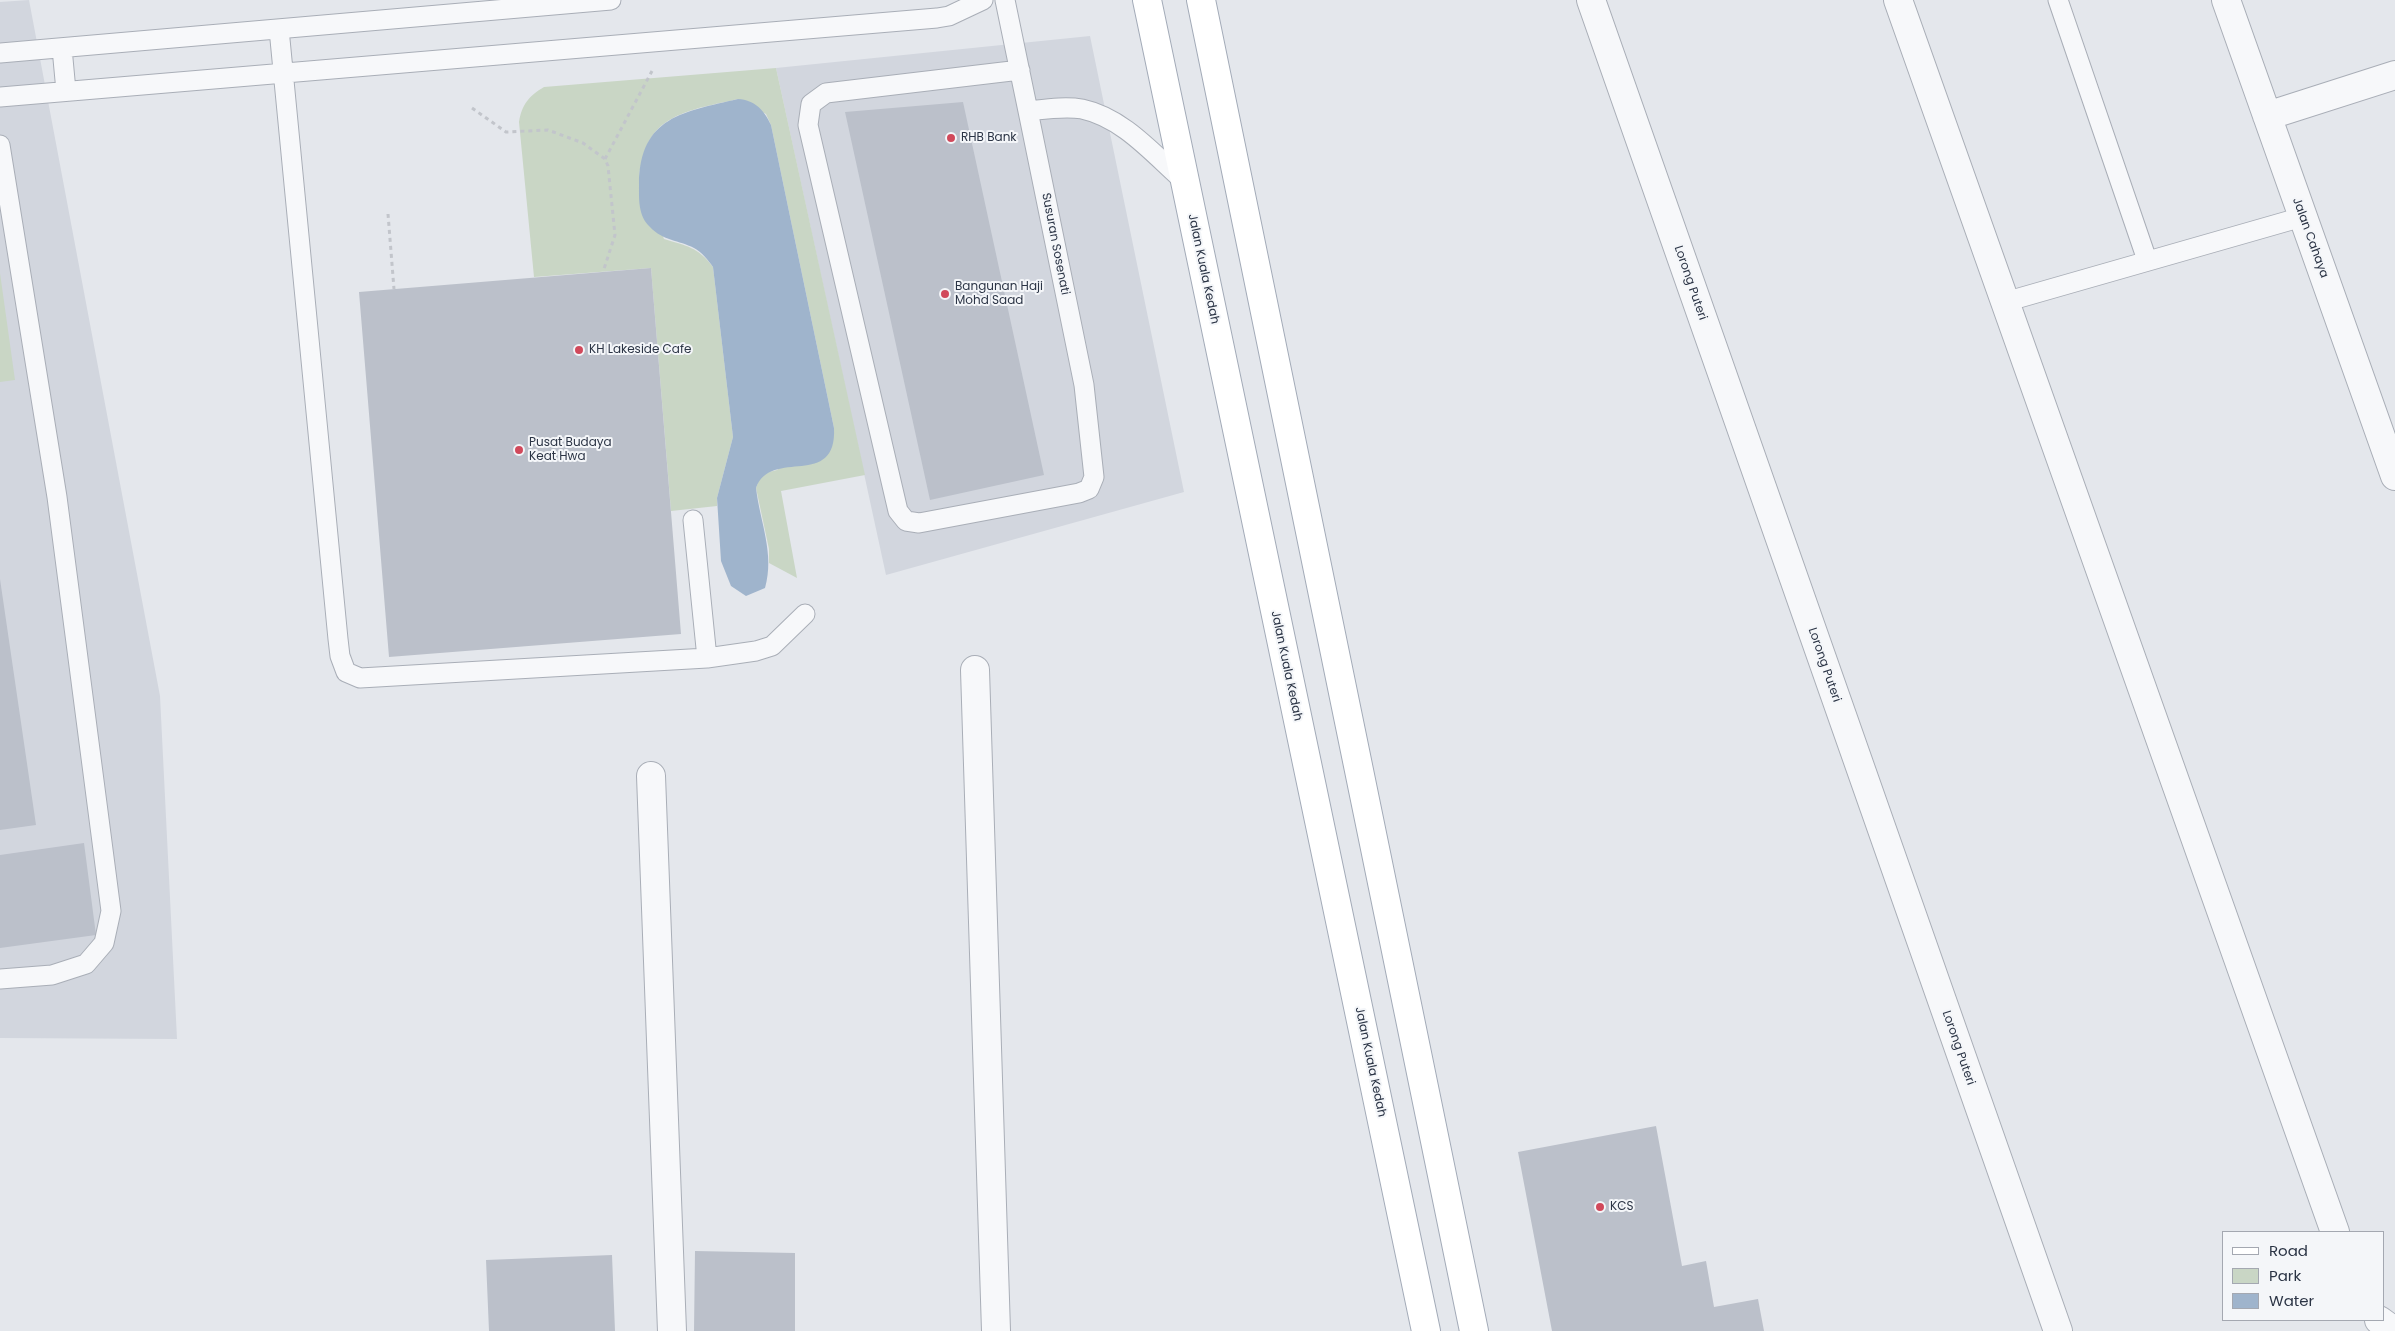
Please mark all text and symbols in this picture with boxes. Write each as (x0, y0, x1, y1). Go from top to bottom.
place label: RHB Bank (961, 131, 1016, 145)
marker: RHB Bank (945, 132, 957, 144)
street label: Susuran Sosenati (1038, 192, 1072, 296)
street label: Jalan Cahaya (2289, 196, 2331, 280)
street label: Jalan Kuala Kedah (1184, 213, 1222, 325)
street label: Lorong Puteri (1671, 244, 1709, 322)
place label: Bangunan Haji Mohd Saad (955, 280, 1043, 308)
marker: Bangunan Haji Mohd Saad (939, 288, 951, 300)
place label: KH Lakeside Cafe (589, 343, 691, 357)
marker: KH Lakeside Cafe (573, 344, 585, 356)
place label: Pusat Budaya Keat Hwa (529, 436, 612, 464)
marker: Pusat Budaya Keat Hwa (513, 444, 525, 456)
street label: Jalan Kuala Kedah (1267, 610, 1305, 722)
street label: Lorong Puteri (1805, 626, 1843, 704)
street label: Jalan Kuala Kedah (1351, 1006, 1389, 1118)
street label: Lorong Puteri (1939, 1009, 1977, 1087)
place label: KCS (1610, 1200, 1633, 1214)
marker: KCS (1594, 1201, 1606, 1213)
legend (2222, 1231, 2385, 1321)
text: Road (2269, 1240, 2308, 1261)
text: Park (2269, 1265, 2301, 1286)
text: Water (2269, 1290, 2314, 1311)

